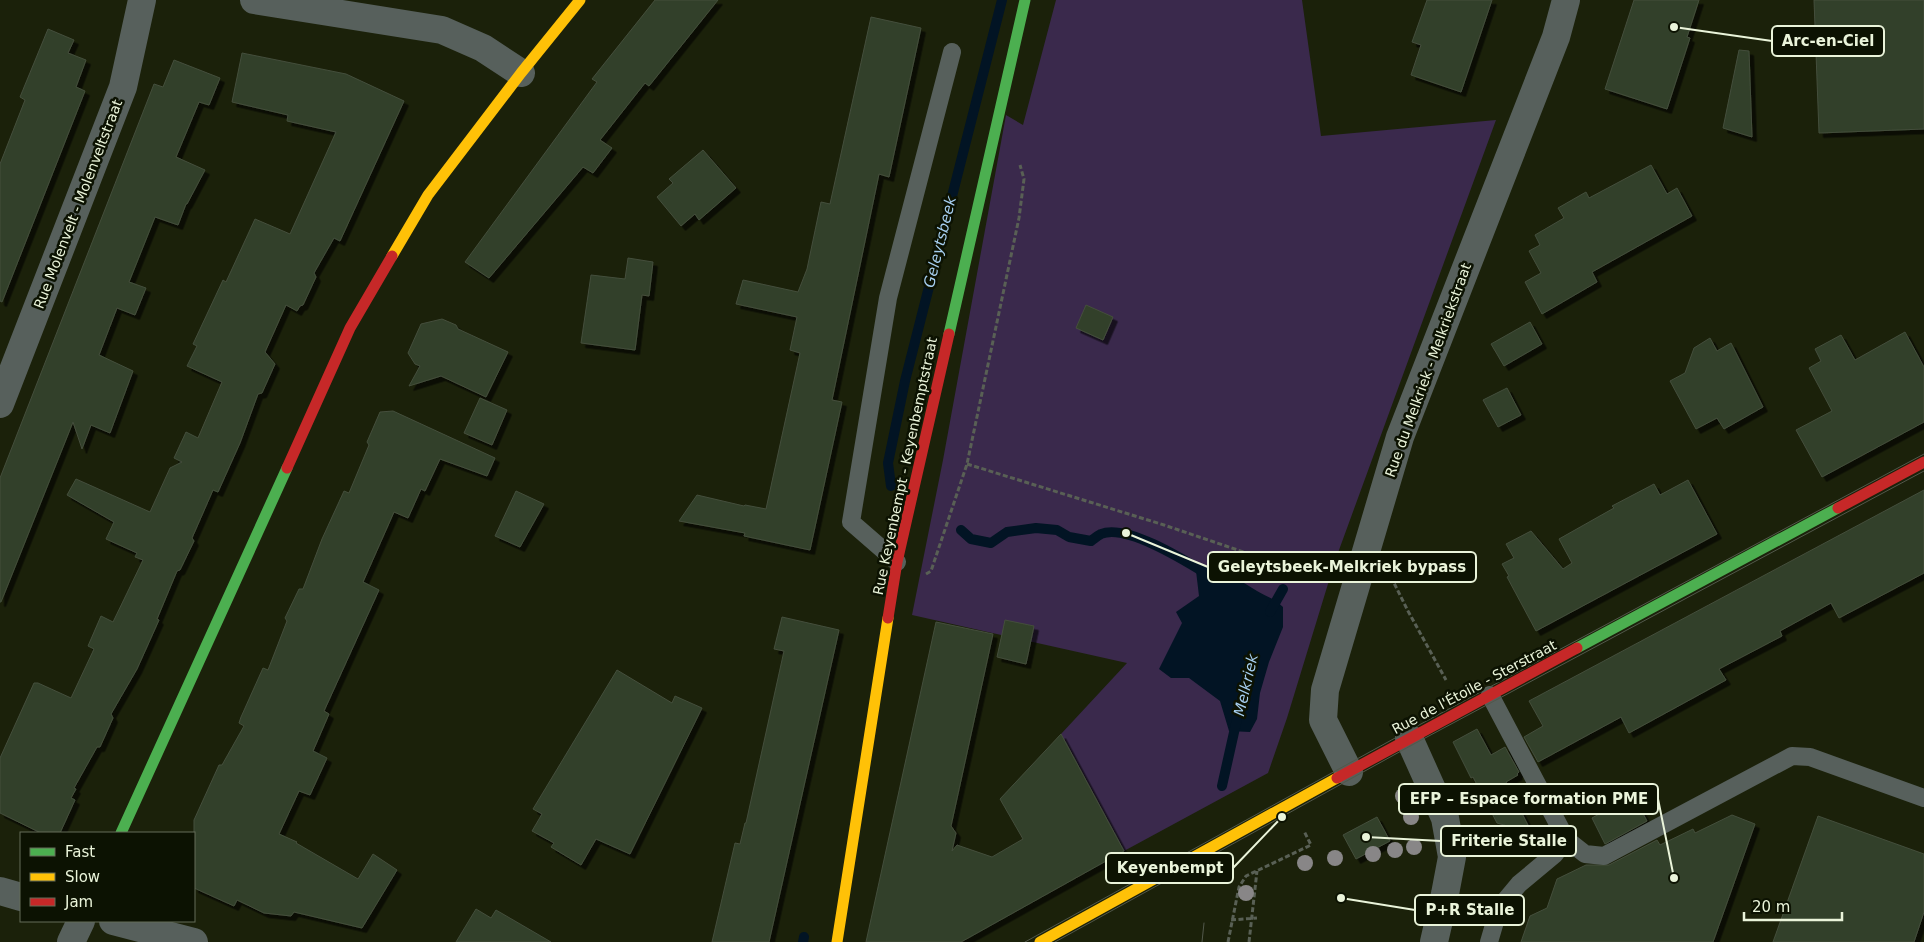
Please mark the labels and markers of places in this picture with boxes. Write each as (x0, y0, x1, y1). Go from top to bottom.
callout: Arc-en-Ciel (1772, 26, 1884, 56)
callout: Geleytsbeek-Melkriek bypass (1208, 552, 1476, 582)
callout: EFP – Espace formation PME (1399, 784, 1658, 814)
callout: Friterie Stalle (1441, 826, 1576, 856)
callout: Keyenbempt (1106, 853, 1233, 883)
callout: P+R Stalle (1415, 895, 1524, 925)

